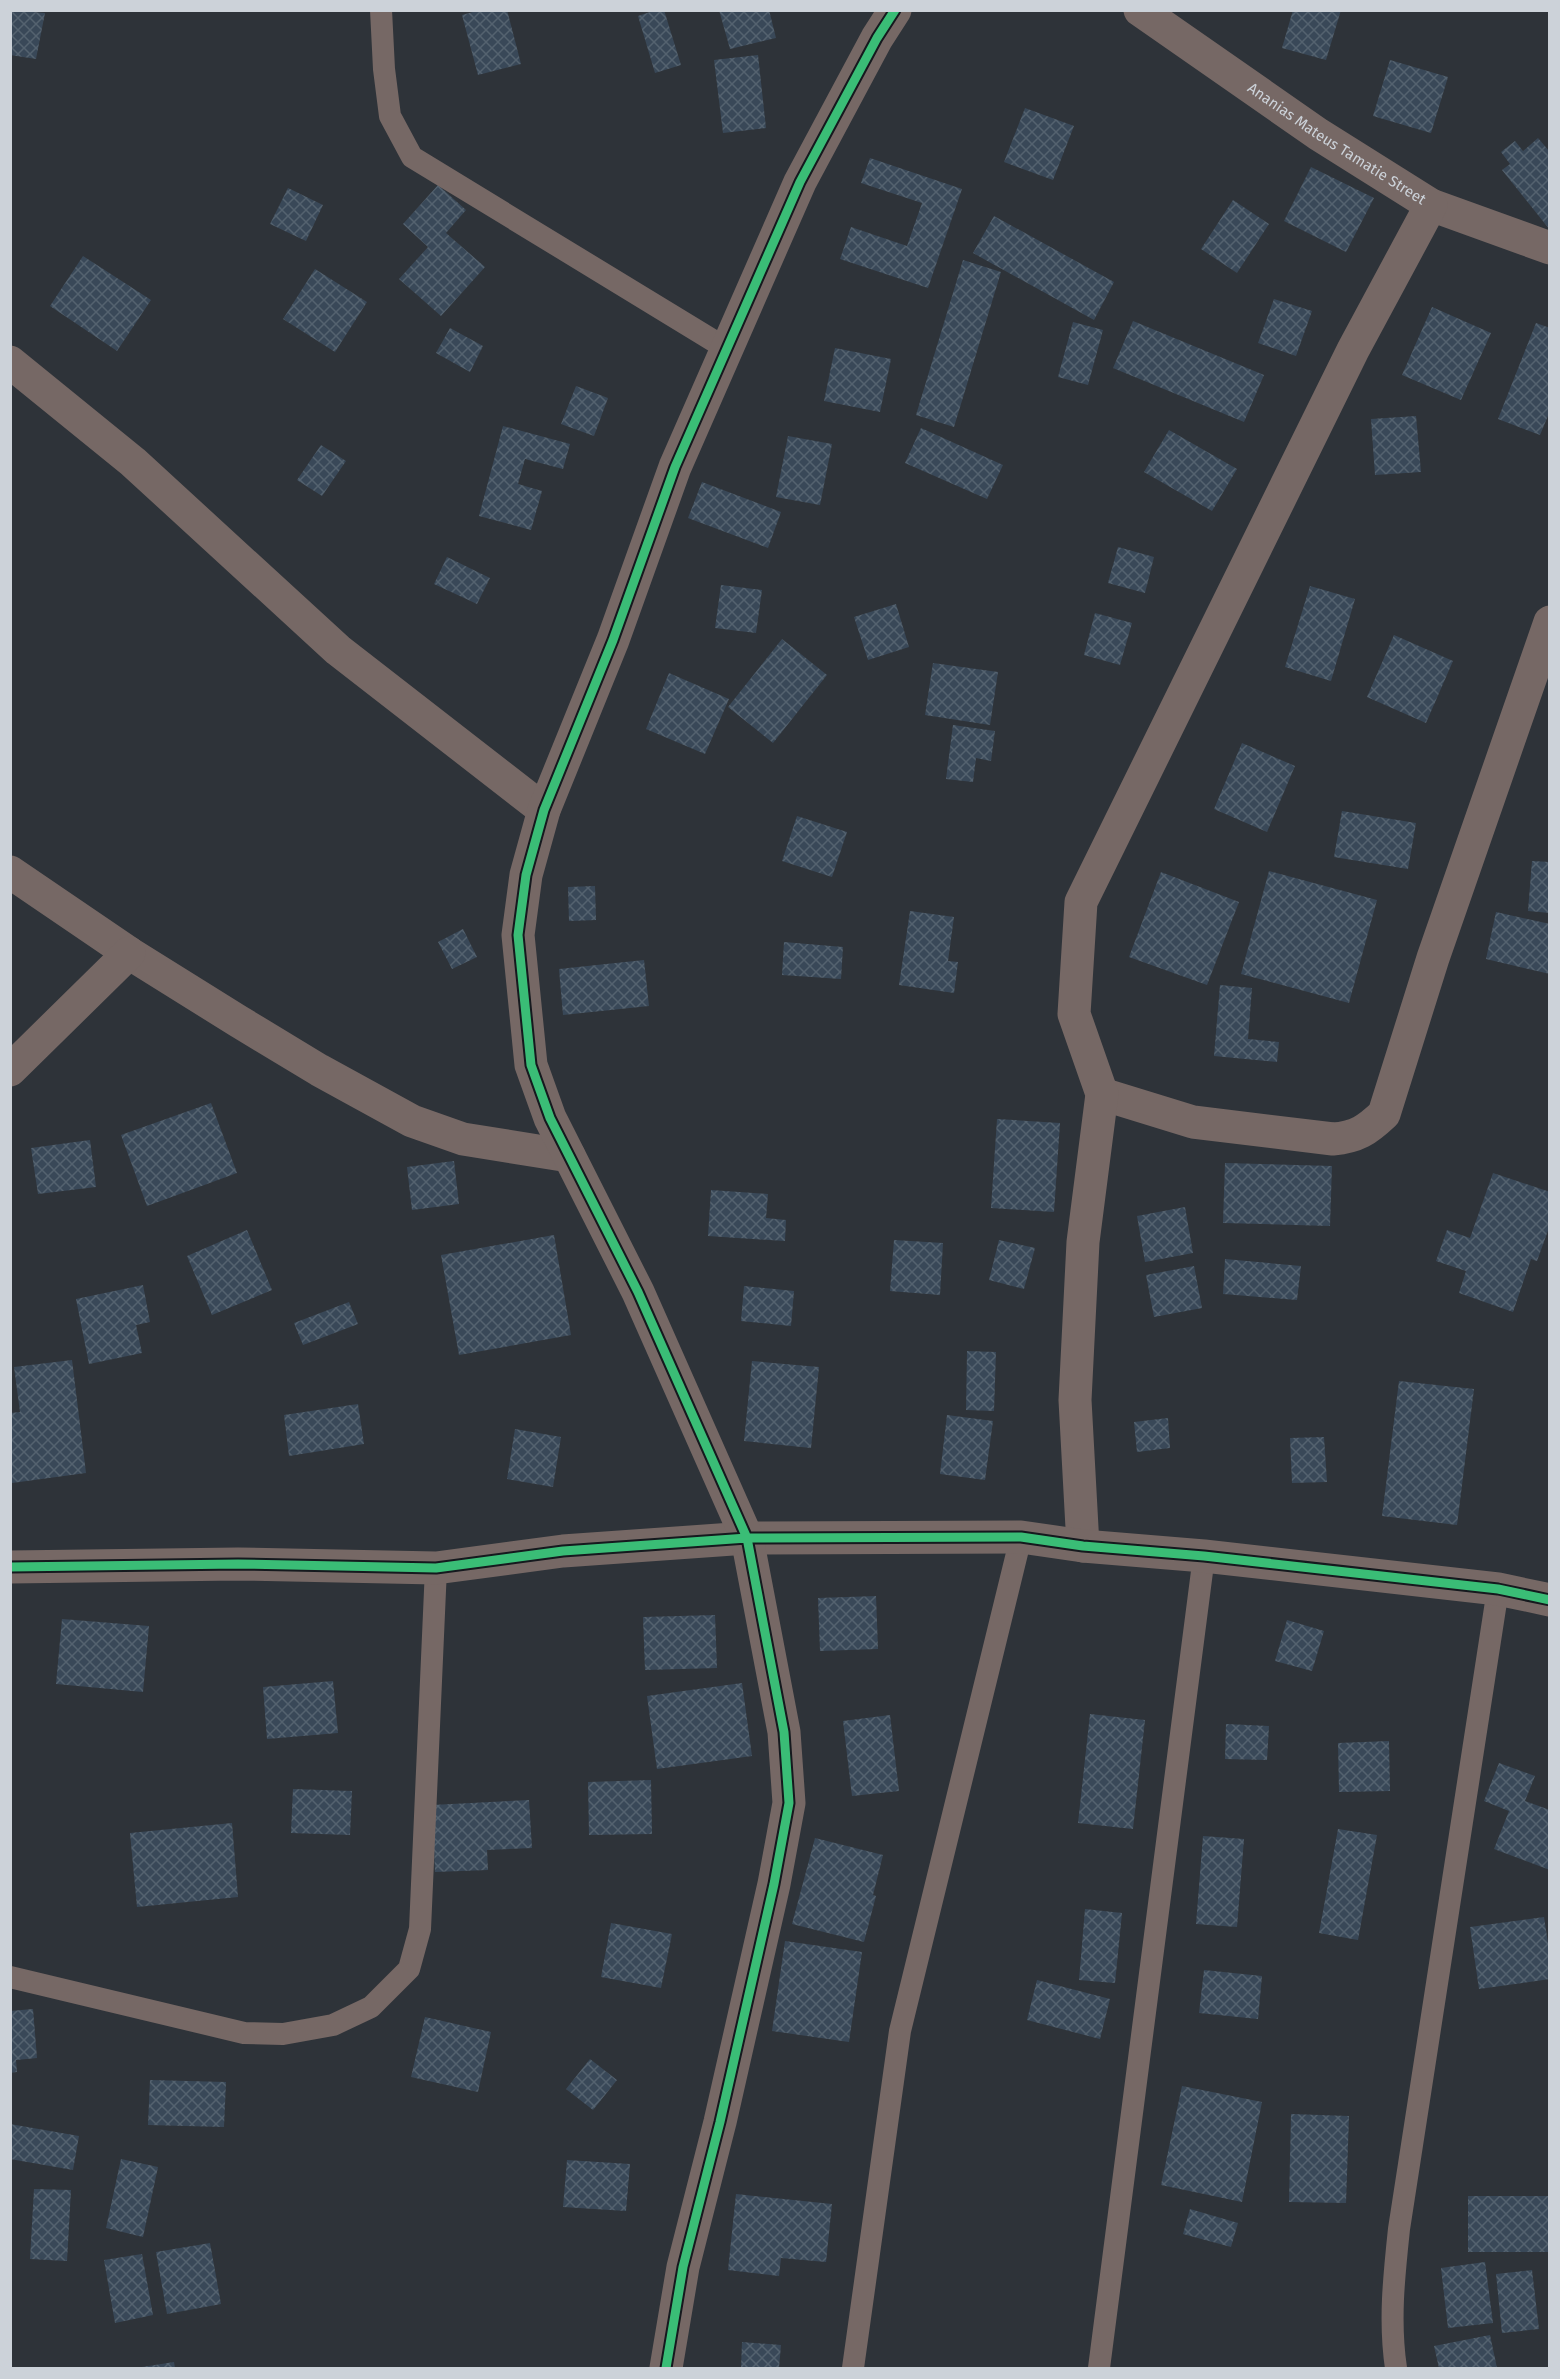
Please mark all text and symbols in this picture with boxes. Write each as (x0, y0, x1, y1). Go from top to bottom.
street label: Ananias Mateus Tamatie Street (1244, 79, 1430, 209)

